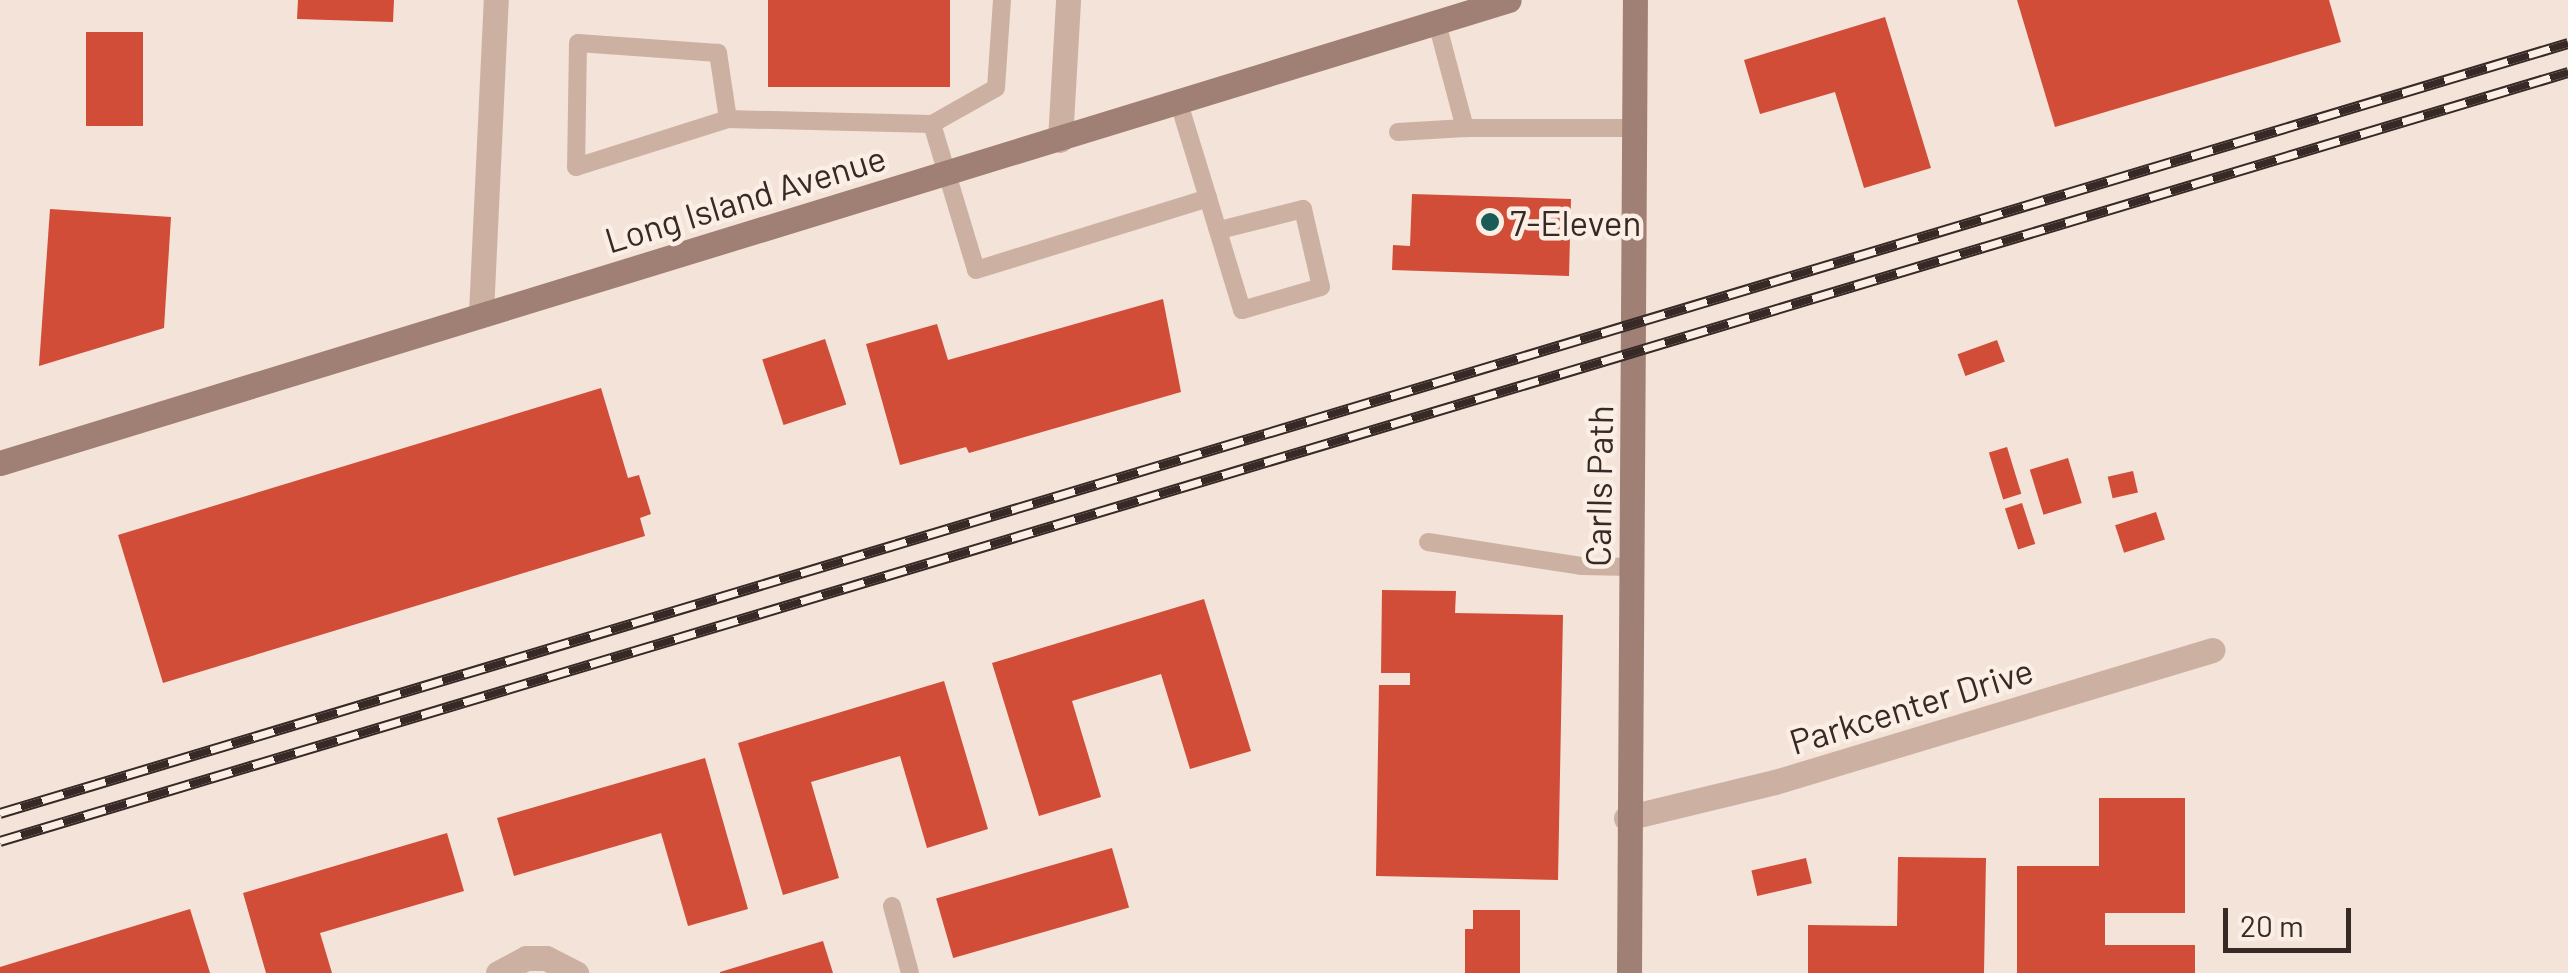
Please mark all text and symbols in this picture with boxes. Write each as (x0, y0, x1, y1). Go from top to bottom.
street label: Long Island Avenue (600, 135, 890, 261)
place label: 7-Eleven (1510, 201, 1641, 243)
marker: 7-Eleven (1479, 211, 1501, 233)
street label: Carlls Path (1576, 405, 1620, 567)
street label: Parkcenter Drive (1784, 648, 2038, 762)
scale bar (2228, 888, 2356, 950)
text: 20 m (2240, 907, 2304, 943)

